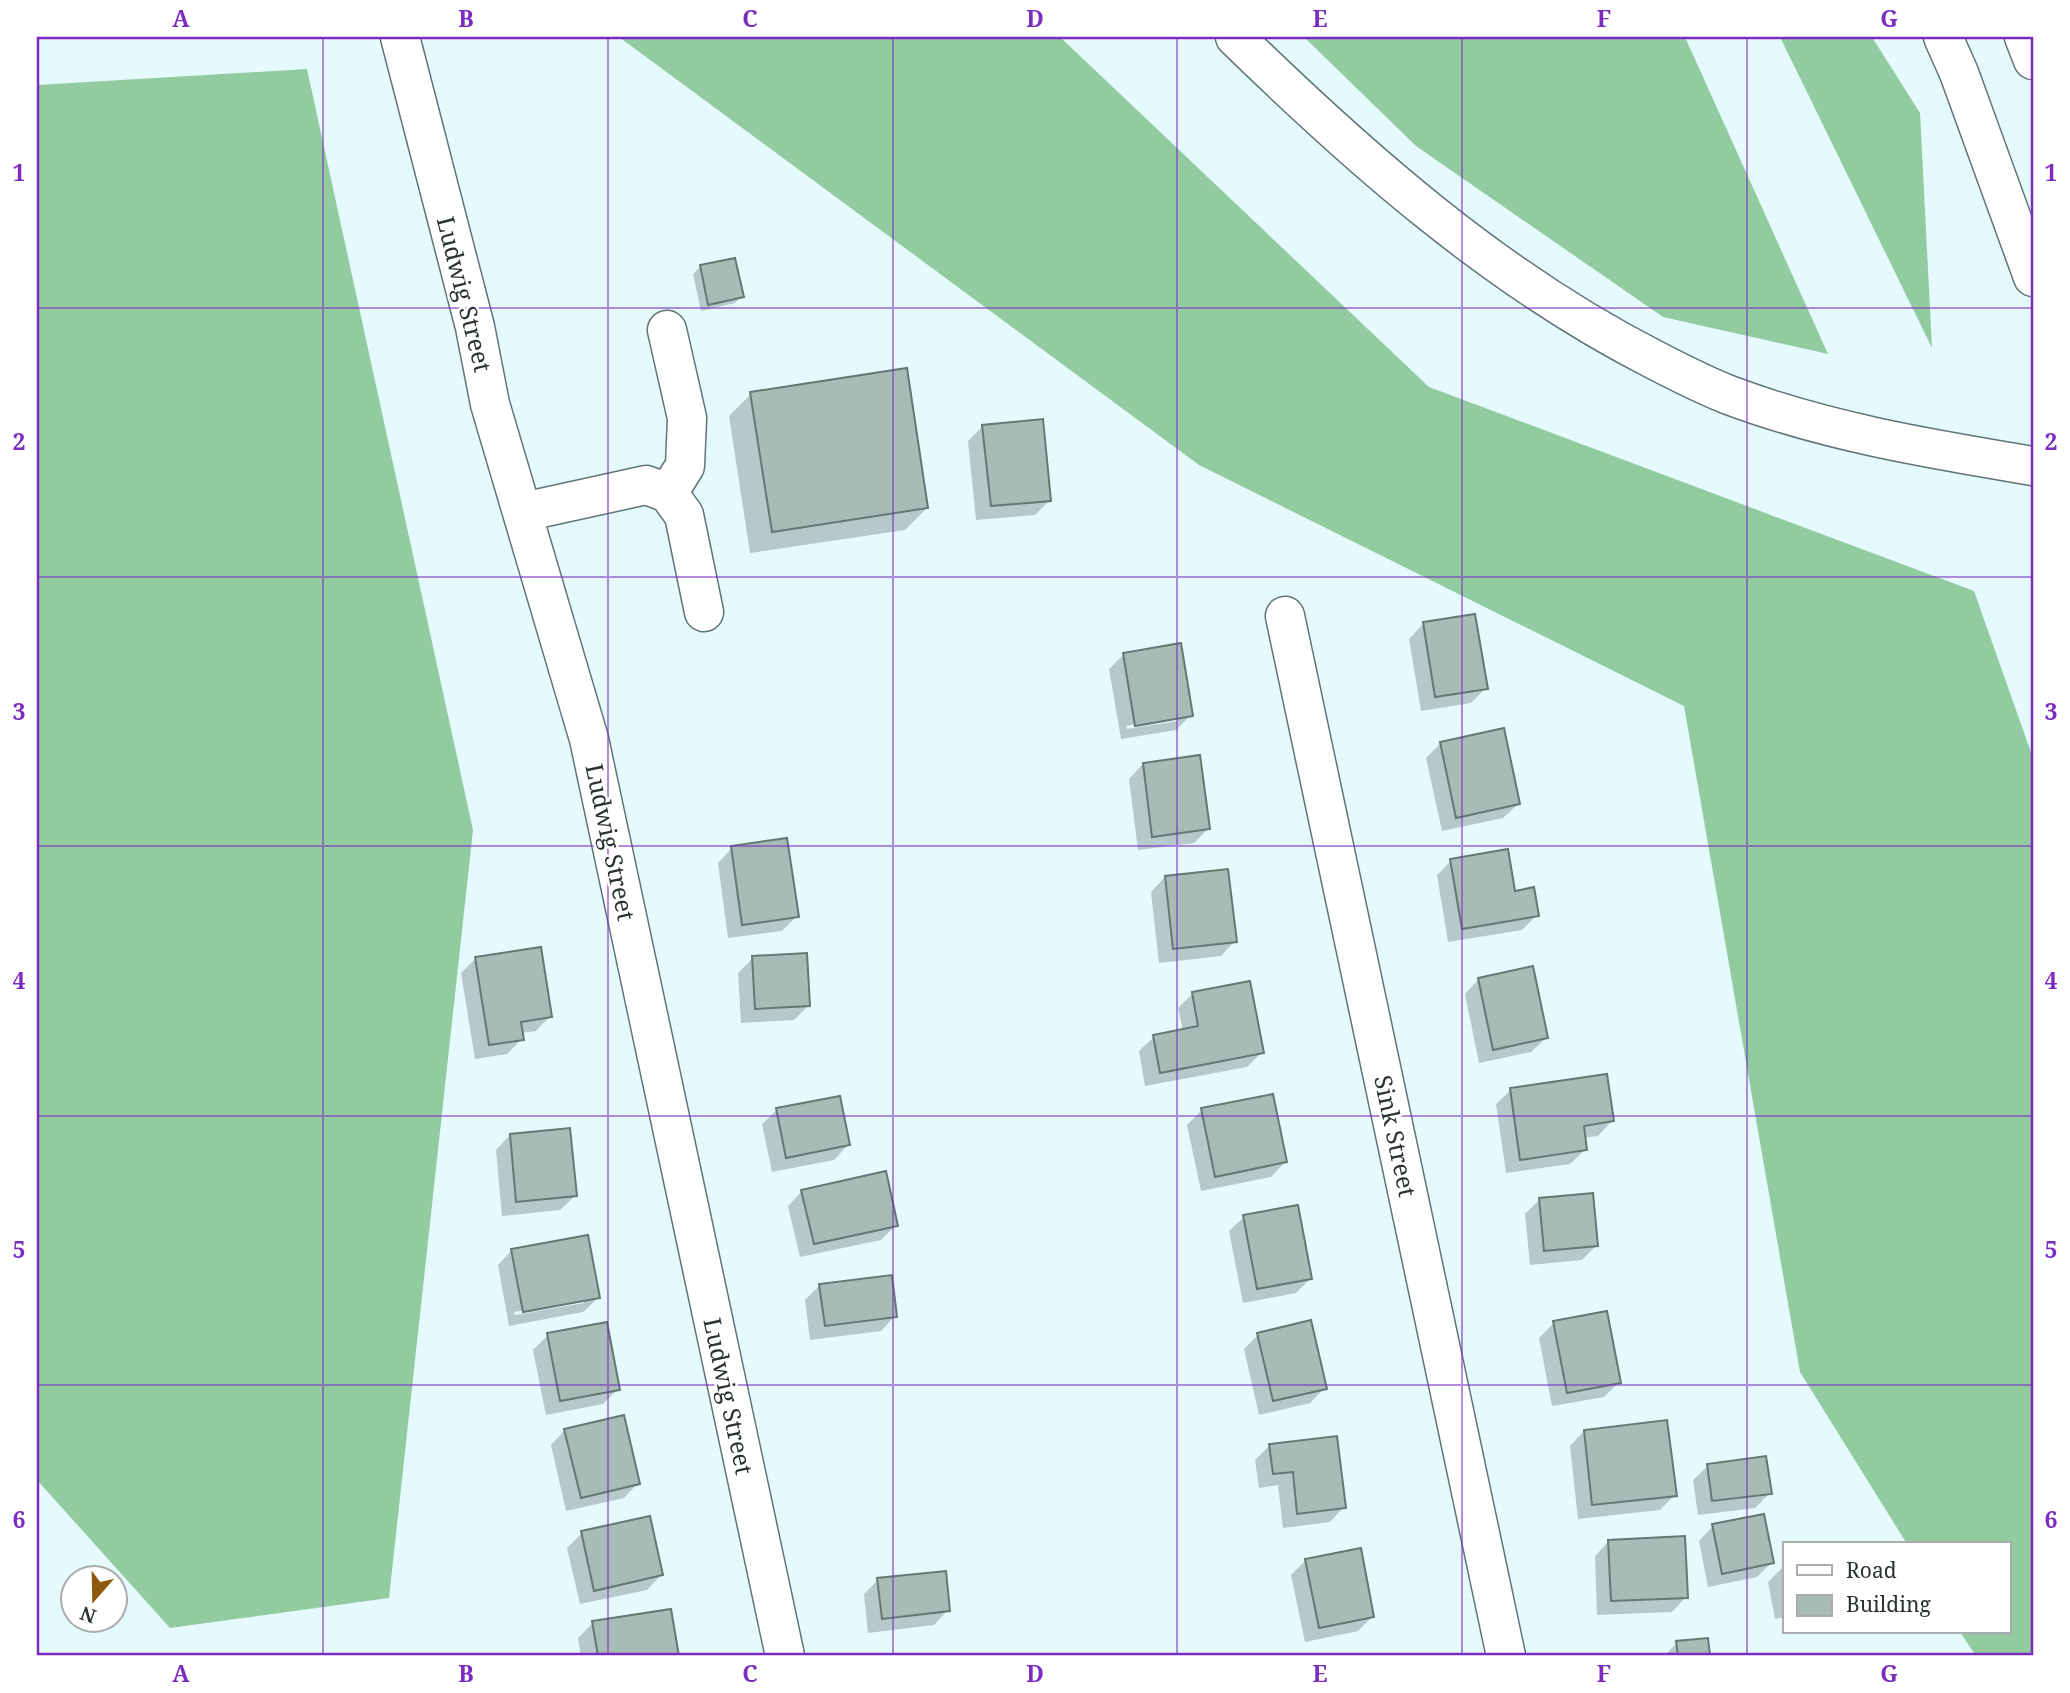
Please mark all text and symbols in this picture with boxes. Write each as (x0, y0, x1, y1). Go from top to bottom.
text: A (172, 2, 190, 34)
text: B (458, 2, 474, 34)
text: C (742, 2, 758, 34)
text: D (1026, 2, 1044, 34)
text: E (1312, 2, 1328, 34)
text: F (1597, 2, 1611, 34)
text: G (1880, 2, 1898, 34)
text: 1 (13, 156, 26, 188)
text: 1 (2045, 156, 2058, 188)
street label: Ludwig Street (430, 213, 500, 375)
text: 2 (13, 425, 26, 457)
text: 2 (2045, 425, 2058, 457)
text: 3 (13, 695, 26, 727)
text: 3 (2045, 695, 2058, 727)
street label: Ludwig Street (578, 761, 644, 923)
text: 4 (13, 964, 26, 996)
text: 4 (2045, 964, 2058, 996)
street label: Sink Street (1367, 1072, 1425, 1200)
text: 5 (13, 1233, 26, 1265)
text: 5 (2045, 1233, 2058, 1265)
street label: Ludwig Street (696, 1315, 762, 1477)
text: 6 (13, 1503, 26, 1535)
text: 6 (2045, 1503, 2058, 1535)
legend (1783, 1542, 2010, 1634)
text: Road (1846, 1556, 1897, 1584)
north arrow (60, 1564, 130, 1634)
text: Building (1846, 1590, 1931, 1618)
text: N (77, 1600, 100, 1630)
text: A (172, 1657, 190, 1689)
text: B (458, 1657, 474, 1689)
text: C (742, 1657, 758, 1689)
text: D (1026, 1657, 1044, 1689)
text: E (1312, 1657, 1328, 1689)
text: F (1597, 1657, 1611, 1689)
text: G (1880, 1657, 1898, 1689)

